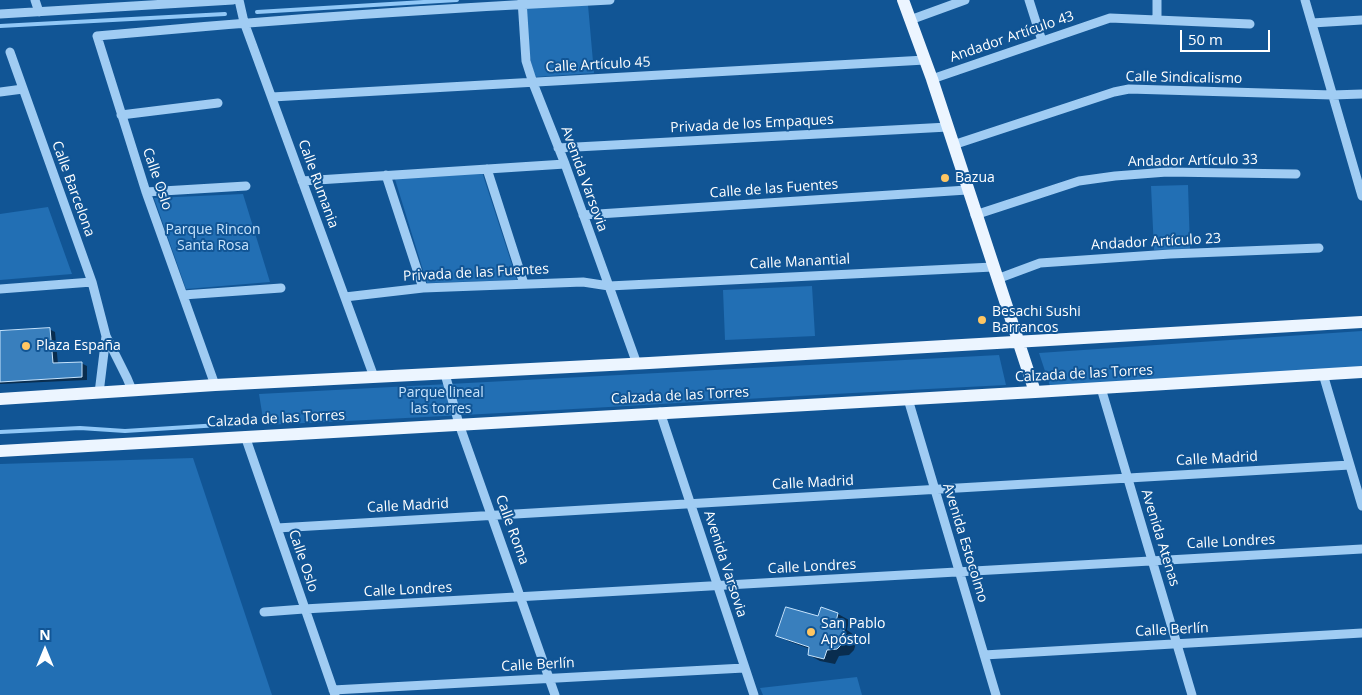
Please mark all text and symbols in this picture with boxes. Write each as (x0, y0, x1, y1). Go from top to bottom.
street label: Andador Artículo 43 (948, 8, 1076, 66)
scale bar (1182, 20, 1272, 52)
text: 50 m (1188, 29, 1223, 49)
street label: Calle Artículo 45 (545, 54, 651, 76)
street label: Calle Sindicalismo (1126, 69, 1242, 87)
street label: Privada de los Empaques (670, 111, 834, 137)
street label: Avenida Varsovia (557, 124, 611, 234)
street label: Calle Rumania (294, 137, 342, 231)
street label: Calle Barcelona (48, 139, 98, 239)
street label: Calle Oslo (139, 146, 175, 212)
street label: Andador Artículo 33 (1128, 151, 1258, 171)
place label: Bazua (955, 170, 995, 186)
marker: Bazua (939, 172, 951, 184)
street label: Calle de las Fuentes (709, 176, 839, 202)
park label: Parque Rincon Santa Rosa (165, 222, 261, 254)
street label: Andador Artículo 23 (1091, 230, 1221, 254)
street label: Calle Manantial (749, 251, 851, 273)
street label: Privada de las Fuentes (403, 261, 549, 285)
place label: Besachi Sushi Barrancos (992, 304, 1081, 336)
marker: Besachi Sushi Barrancos (976, 314, 988, 326)
place label: Plaza España (36, 338, 121, 354)
marker: Plaza España (20, 340, 32, 352)
street label: Calzada de las Torres (1015, 362, 1153, 386)
street label: Calzada de las Torres (611, 384, 749, 408)
park label: Parque lineal las torres (398, 385, 484, 418)
street label: Calzada de las Torres (207, 407, 345, 431)
street label: Calle Madrid (1176, 448, 1258, 470)
street label: Calle Madrid (772, 472, 854, 494)
street label: Avenida Estocolmo (939, 481, 991, 605)
street label: Avenida Atenas (1137, 487, 1183, 589)
street label: Calle Roma (492, 493, 532, 567)
street label: Calle Madrid (367, 495, 449, 517)
street label: Avenida Varsovia (700, 509, 750, 619)
street label: Calle Oslo (285, 528, 321, 594)
street label: Calle Londres (1186, 531, 1276, 553)
street label: Calle Londres (767, 556, 857, 578)
street label: Calle Londres (363, 579, 453, 601)
place label: San Pablo Apóstol (821, 616, 885, 648)
street label: Calle Berlín (1135, 620, 1209, 640)
north arrow (20, 625, 70, 675)
text: N (39, 625, 51, 644)
marker: San Pablo Apóstol (805, 626, 817, 638)
street label: Calle Berlín (501, 655, 575, 675)

